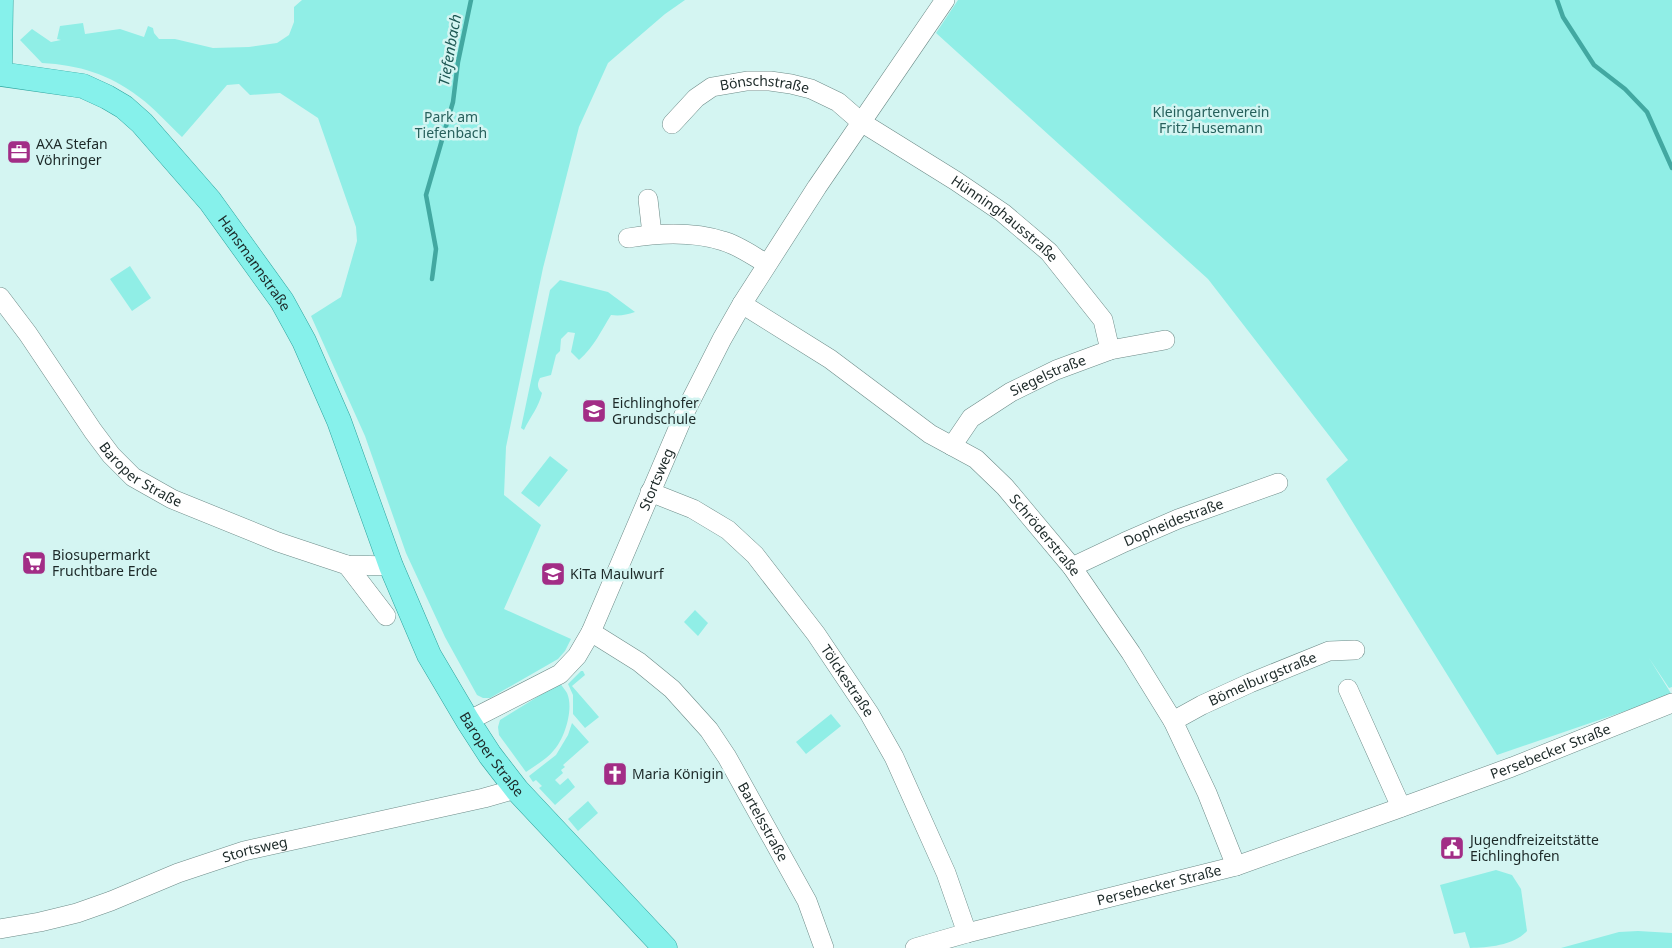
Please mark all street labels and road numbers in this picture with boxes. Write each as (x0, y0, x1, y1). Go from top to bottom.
street label: Bönschstraße (718, 71, 812, 97)
street label: Hünninghausstraße (948, 171, 1063, 265)
street label: Hansmannstraße (214, 211, 296, 314)
street label: Siegelstraße (1006, 350, 1088, 400)
street label: Baroper Straße (95, 438, 185, 511)
street label: Stortsweg (634, 445, 678, 513)
street label: Schröderstraße (1006, 490, 1085, 579)
street label: Dopheidestraße (1120, 493, 1226, 550)
street label: Tölckestraße (817, 641, 879, 720)
street label: Bömelburgstraße (1205, 647, 1319, 710)
street label: Baroper Straße (456, 708, 528, 801)
street label: Persebecker Straße (1487, 719, 1613, 783)
street label: Bartelsstraße (734, 778, 793, 865)
street label: Stortsweg (220, 832, 289, 867)
street label: Persebecker Straße (1095, 860, 1223, 909)

